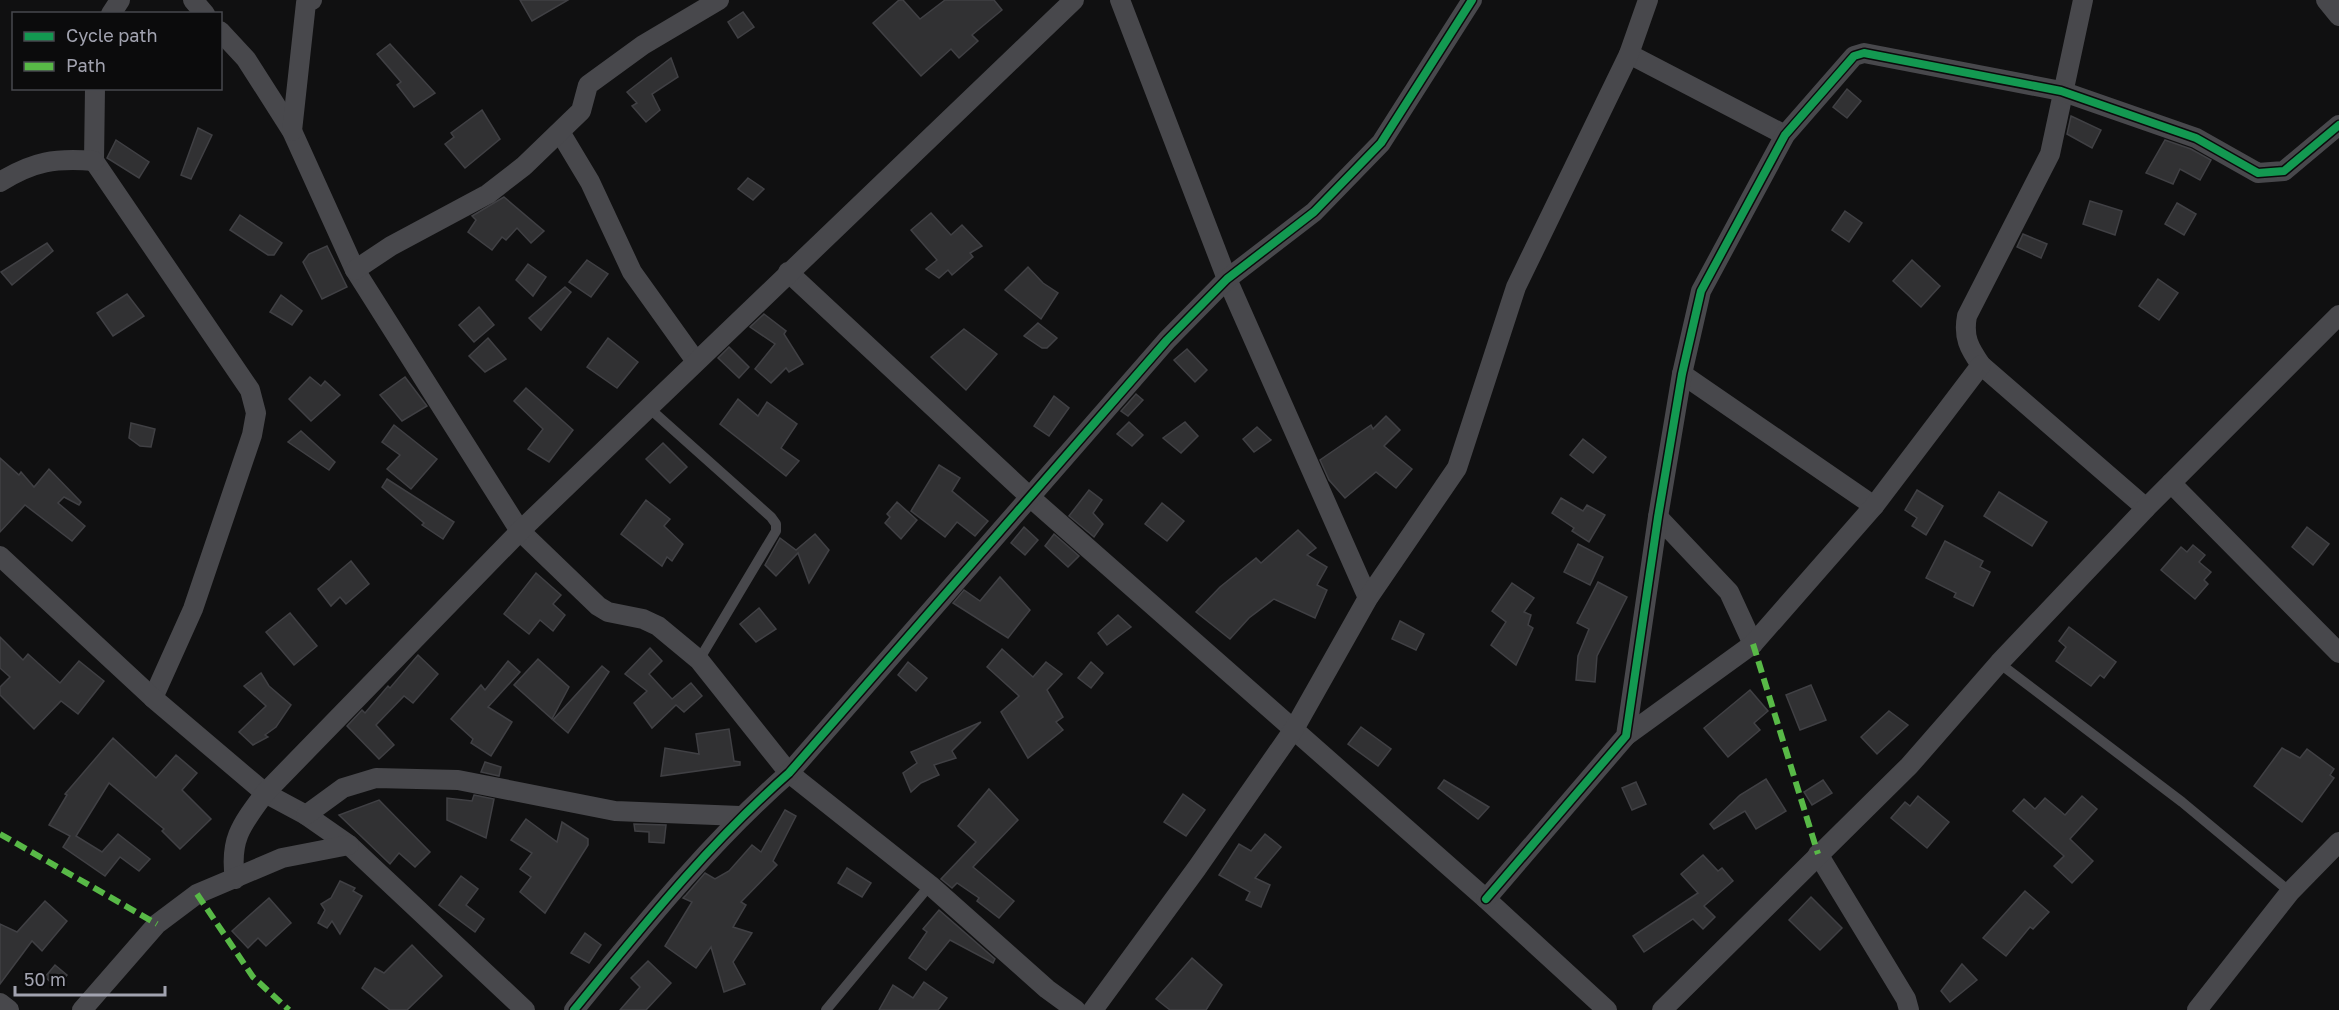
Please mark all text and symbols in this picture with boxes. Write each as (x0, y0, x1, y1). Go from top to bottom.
legend (12, 12, 222, 90)
text: Cycle path (66, 24, 158, 46)
text: Path (66, 54, 106, 76)
scale bar (15, 959, 165, 997)
text: 50 m (24, 968, 66, 990)

